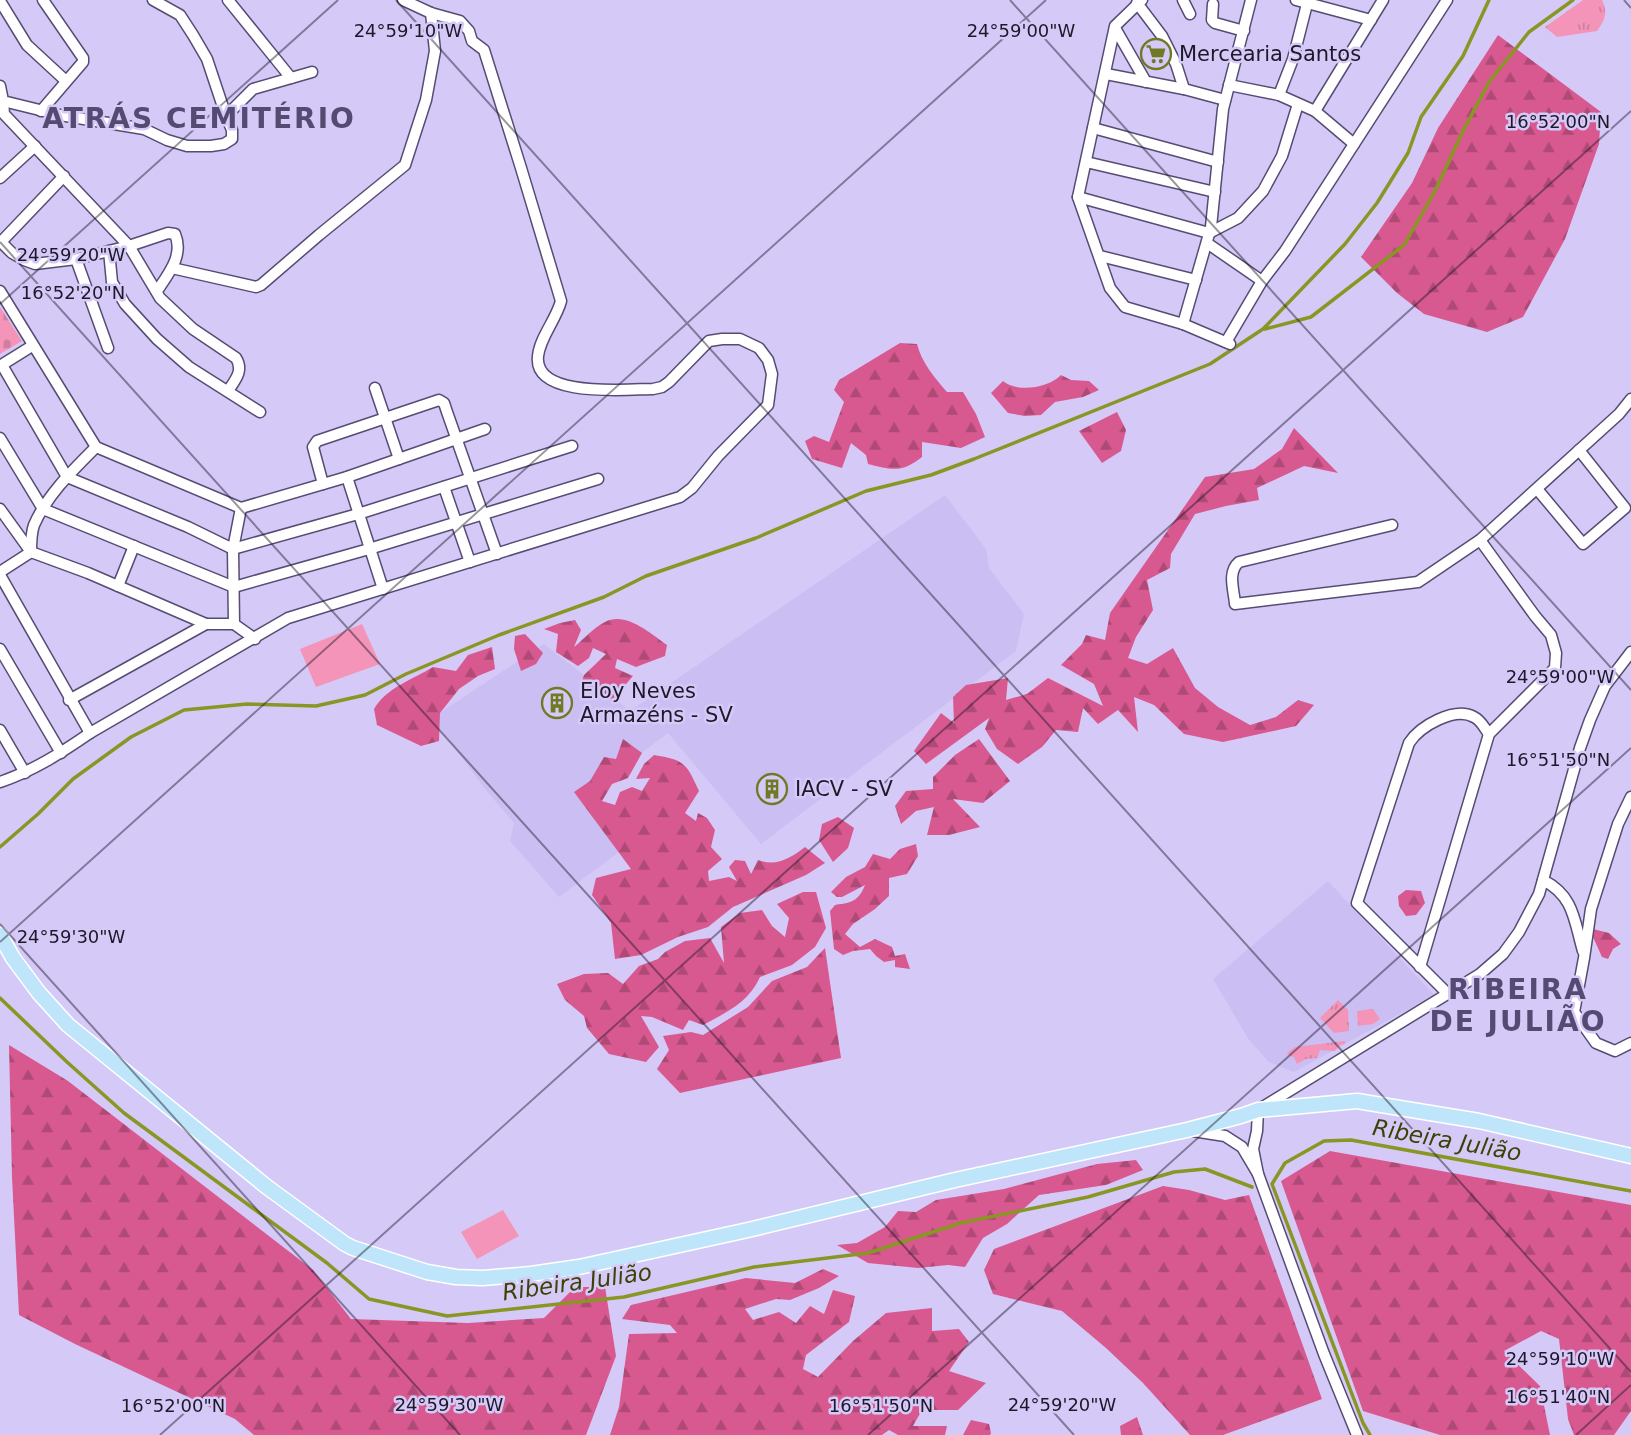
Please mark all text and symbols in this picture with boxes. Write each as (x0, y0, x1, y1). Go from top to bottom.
text: 24°59'10"W (354, 20, 463, 41)
text: 24°59'00"W (967, 20, 1076, 41)
supermarket icon: Mercearia Santos (1139, 37, 1173, 71)
place label: Mercearia Santos (1179, 42, 1361, 66)
district label: ATRÁS CEMITÉRIO (42, 101, 356, 135)
text: 16°52'00"N (1506, 111, 1610, 132)
text: 24°59'20"W (17, 244, 126, 265)
text: 16°52'20"N (21, 282, 125, 303)
text: 24°59'00"W (1506, 666, 1615, 687)
place label: Eloy Neves Armazéns - SV (580, 679, 733, 727)
building icon: Eloy Neves Armazéns - SV (540, 686, 574, 720)
text: 16°51'50"N (1506, 749, 1610, 770)
building icon: IACV - SV (755, 772, 789, 806)
place label: IACV - SV (795, 777, 893, 801)
text: 24°59'30"W (17, 926, 126, 947)
district label: RIBEIRA DE JULIÃO (1429, 973, 1607, 1038)
water label: Ribeira Julião (1371, 1114, 1523, 1166)
water label: Ribeira Julião (501, 1259, 653, 1305)
text: 24°59'10"W (1506, 1348, 1615, 1369)
text: 16°51'40"N (1506, 1386, 1610, 1407)
text: 24°59'30"W (395, 1394, 504, 1415)
text: 24°59'20"W (1008, 1394, 1117, 1415)
text: 16°52'00"N (121, 1395, 225, 1416)
text: 16°51'50"N (829, 1395, 933, 1416)

